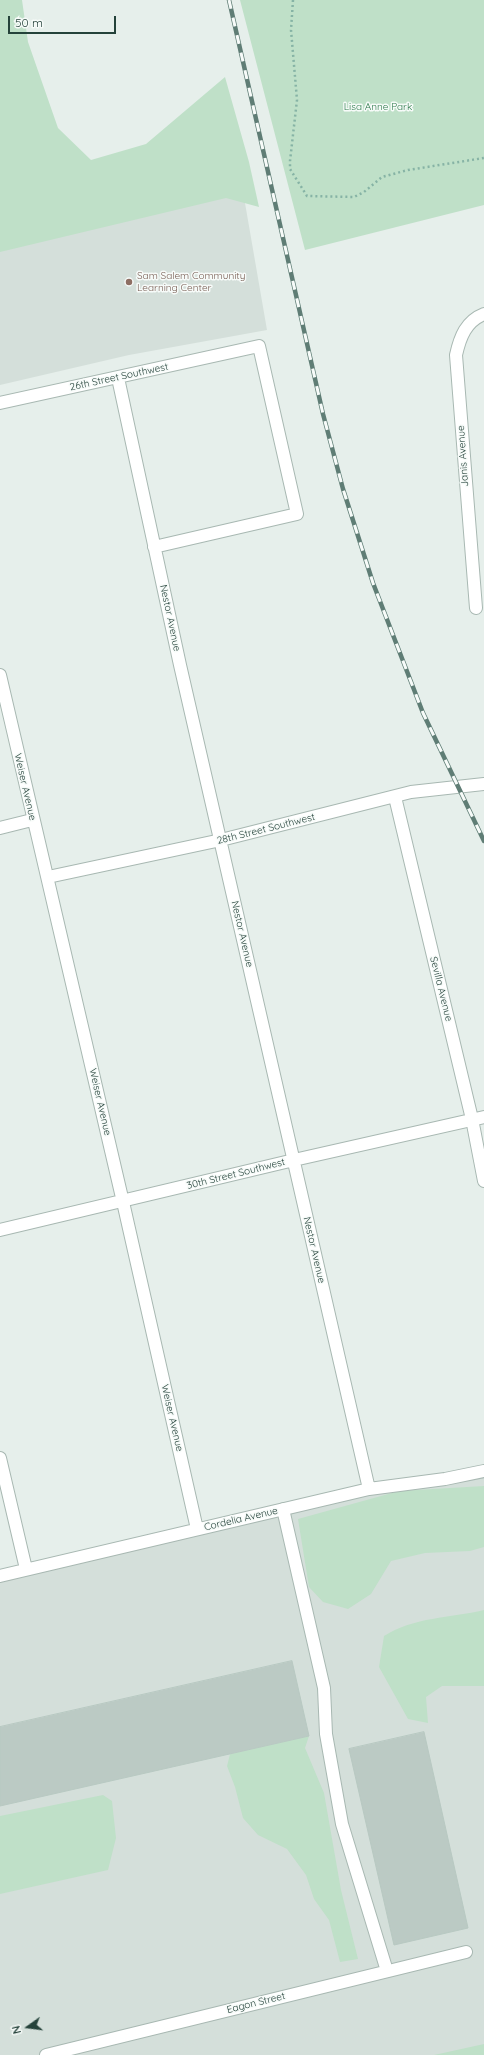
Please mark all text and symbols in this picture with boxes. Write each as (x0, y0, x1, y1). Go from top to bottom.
scale bar (10, 8, 118, 34)
text: 50 m (15, 15, 43, 30)
park label: Lisa Anne Park (344, 101, 412, 113)
place label: Sam Salem Community Learning Center (137, 270, 245, 294)
marker: Sam Salem Community Learning Center (124, 277, 134, 287)
street label: 26th Street Southwest (69, 361, 169, 393)
street label: Janis Avenue (455, 425, 471, 487)
street label: Nestor Avenue (157, 584, 183, 652)
street label: Weiser Avenue (11, 752, 39, 822)
street label: 28th Street Southwest (216, 811, 316, 847)
street label: Nestor Avenue (229, 900, 255, 968)
street label: Sevilla Avenue (427, 955, 455, 1023)
street label: Weiser Avenue (86, 1067, 114, 1137)
street label: 30th Street Southwest (186, 1156, 286, 1192)
street label: Nestor Avenue (301, 1216, 327, 1284)
street label: Weiser Avenue (158, 1383, 186, 1453)
street label: Cordelia Avenue (203, 1505, 279, 1533)
street label: Eagon Street (226, 1990, 286, 2016)
north arrow (8, 2007, 48, 2047)
text: N (9, 2024, 24, 2036)

